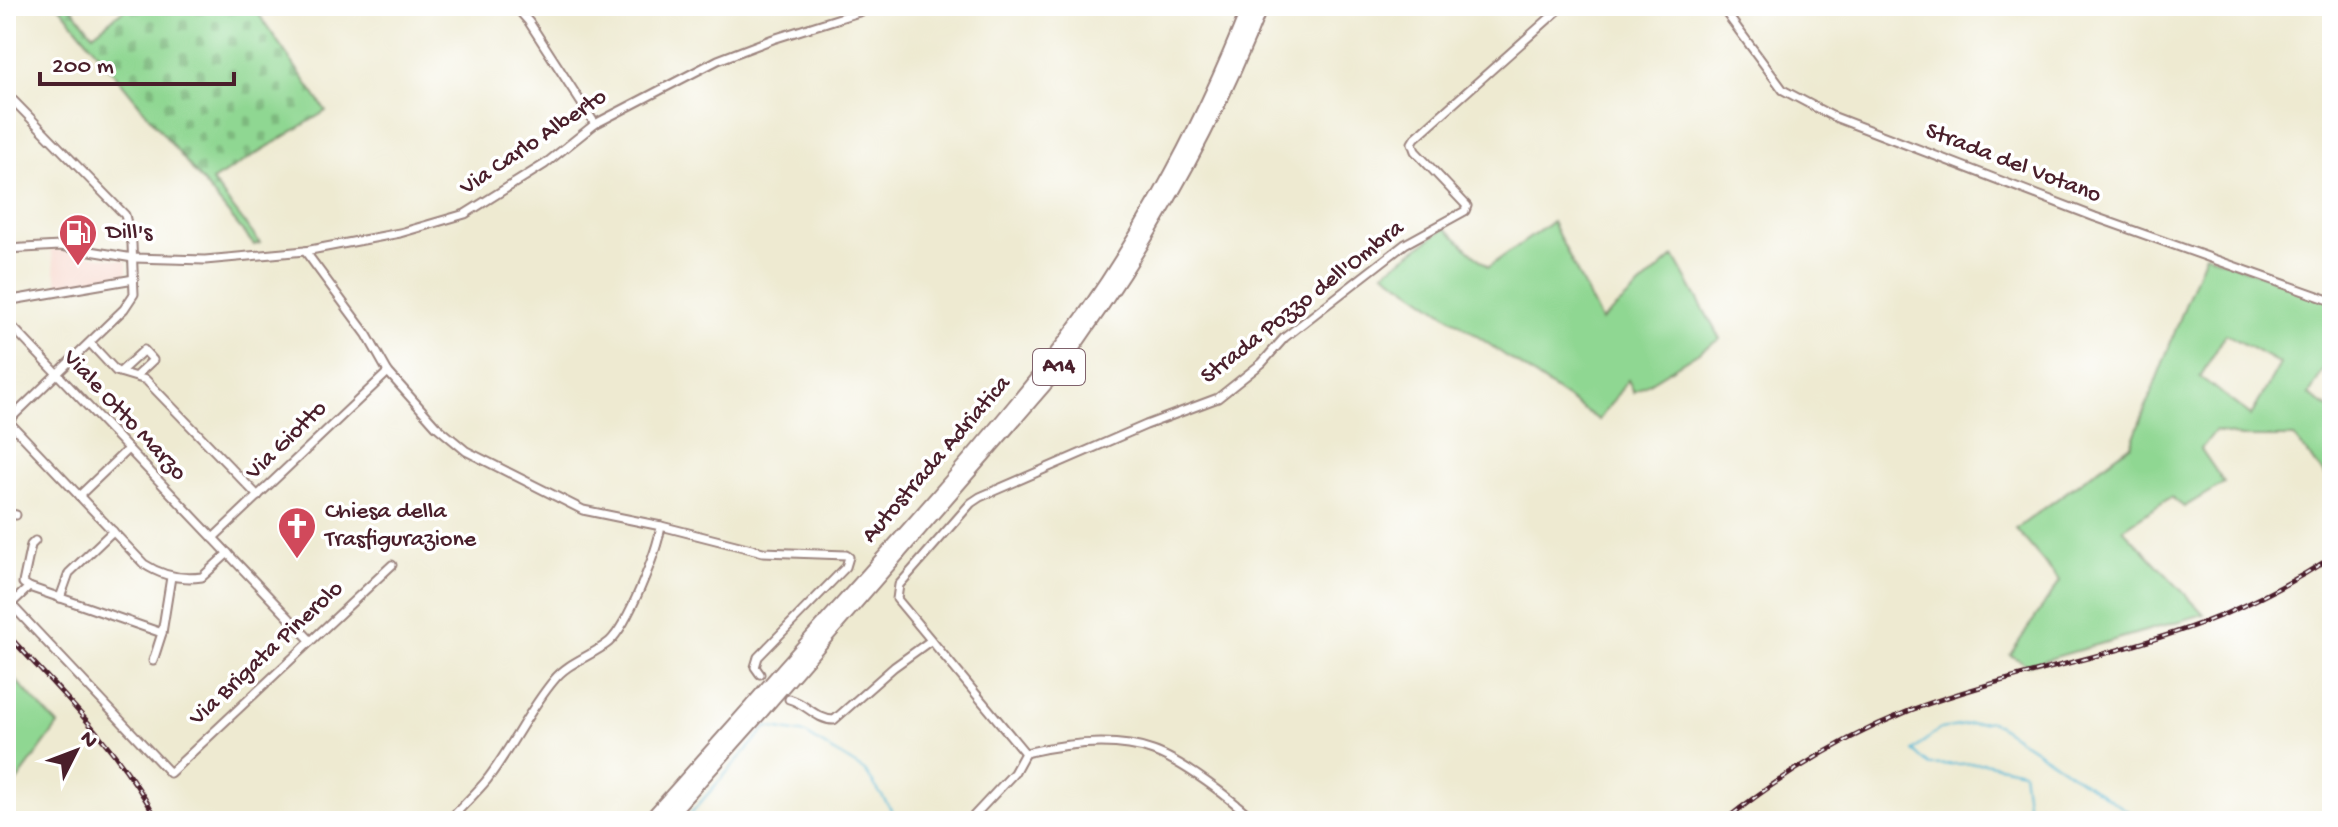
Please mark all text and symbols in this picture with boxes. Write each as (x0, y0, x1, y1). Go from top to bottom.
scale bar (40, 36, 234, 86)
text: 200 m (52, 53, 114, 82)
street label: Via Carlo Alberto (454, 83, 613, 203)
street label: Strada del Votano (1921, 117, 2105, 211)
fuel station icon: Dill's (57, 212, 99, 267)
street label: Strada Pozzo dell'Ombra (1196, 214, 1411, 391)
place label: Dill's (104, 219, 154, 248)
street label: Viale Otto Marzo (55, 344, 192, 488)
road number: A14 (1033, 349, 1085, 385)
street label: Autostrada Adriatica (856, 370, 1018, 550)
street label: Via Giotto (239, 395, 334, 488)
place label: Chiesa della Trasfigurazione (323, 498, 477, 555)
church icon: Chiesa della Trasfigurazione (276, 505, 318, 560)
street label: Via Brigata Pinerolo (183, 575, 350, 734)
north arrow (36, 711, 116, 791)
text: N (73, 726, 102, 754)

